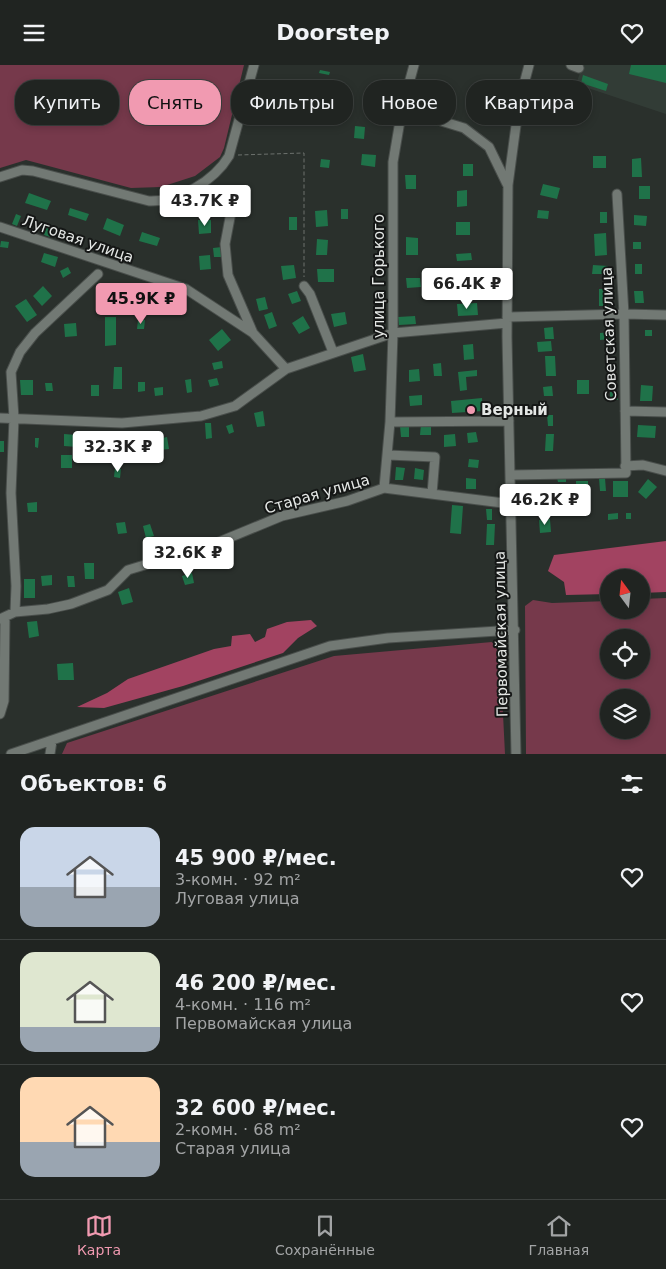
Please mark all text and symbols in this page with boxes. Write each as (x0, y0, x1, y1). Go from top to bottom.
icon: menu (20, 19, 48, 47)
icon: heart (618, 19, 646, 47)
text: Doorstep (276, 20, 390, 45)
chip: Купить (15, 80, 119, 125)
chip: Снять (129, 80, 221, 125)
chip: Фильтры (231, 80, 353, 125)
chip: Новое (363, 80, 456, 125)
chip: Квартира (466, 80, 592, 125)
pin: 43.7K ₽ (159, 185, 251, 227)
text: 43.7K ₽ (171, 191, 239, 210)
street label: Луговая улица (20, 212, 136, 266)
street label: улица Горького (370, 214, 388, 338)
pin: 66.4K ₽ (421, 267, 513, 310)
street label: Советская улица (598, 267, 620, 401)
text: 66.4K ₽ (433, 274, 501, 293)
pin: 45.9K ₽ (95, 283, 187, 325)
text: 45.9K ₽ (107, 289, 175, 308)
place label: Верный (481, 401, 548, 419)
marker: Верный (465, 404, 477, 416)
pin: 32.3K ₽ (72, 431, 164, 473)
text: 32.3K ₽ (84, 437, 152, 456)
street label: Старая улица (262, 470, 372, 518)
pin: 46.2K ₽ (499, 483, 591, 526)
text: 46.2K ₽ (511, 490, 579, 509)
pin: 32.6K ₽ (142, 537, 234, 579)
text: 32.6K ₽ (154, 543, 222, 562)
street label: Первомайская улица (491, 551, 511, 717)
north arrow (600, 569, 650, 619)
map controls (600, 569, 650, 739)
button: locate (600, 629, 650, 679)
button: layers (600, 689, 650, 739)
icon: filters (618, 770, 646, 798)
text: Объектов: 6 (20, 772, 167, 796)
text: 45 900 ₽/мес. (175, 846, 337, 870)
icon: home (60, 847, 120, 907)
icon: heart (618, 863, 646, 891)
text: 3-комн. · 92 m² (175, 870, 301, 889)
text: Луговая улица (175, 889, 299, 908)
text: 46 200 ₽/мес. (175, 971, 337, 995)
icon: home (60, 972, 120, 1032)
icon: heart (618, 988, 646, 1016)
text: 4-комн. · 116 m² (175, 995, 311, 1014)
text: Первомайская улица (175, 1014, 352, 1033)
text: 32 600 ₽/мес. (175, 1096, 337, 1120)
icon: home (60, 1097, 120, 1157)
icon: heart (618, 1113, 646, 1141)
text: 2-комн. · 68 m² (175, 1120, 301, 1139)
text: Старая улица (175, 1139, 291, 1158)
tab: Карта (77, 1212, 121, 1258)
tab: Сохранённые (275, 1212, 375, 1258)
tab: Главная (529, 1212, 589, 1258)

